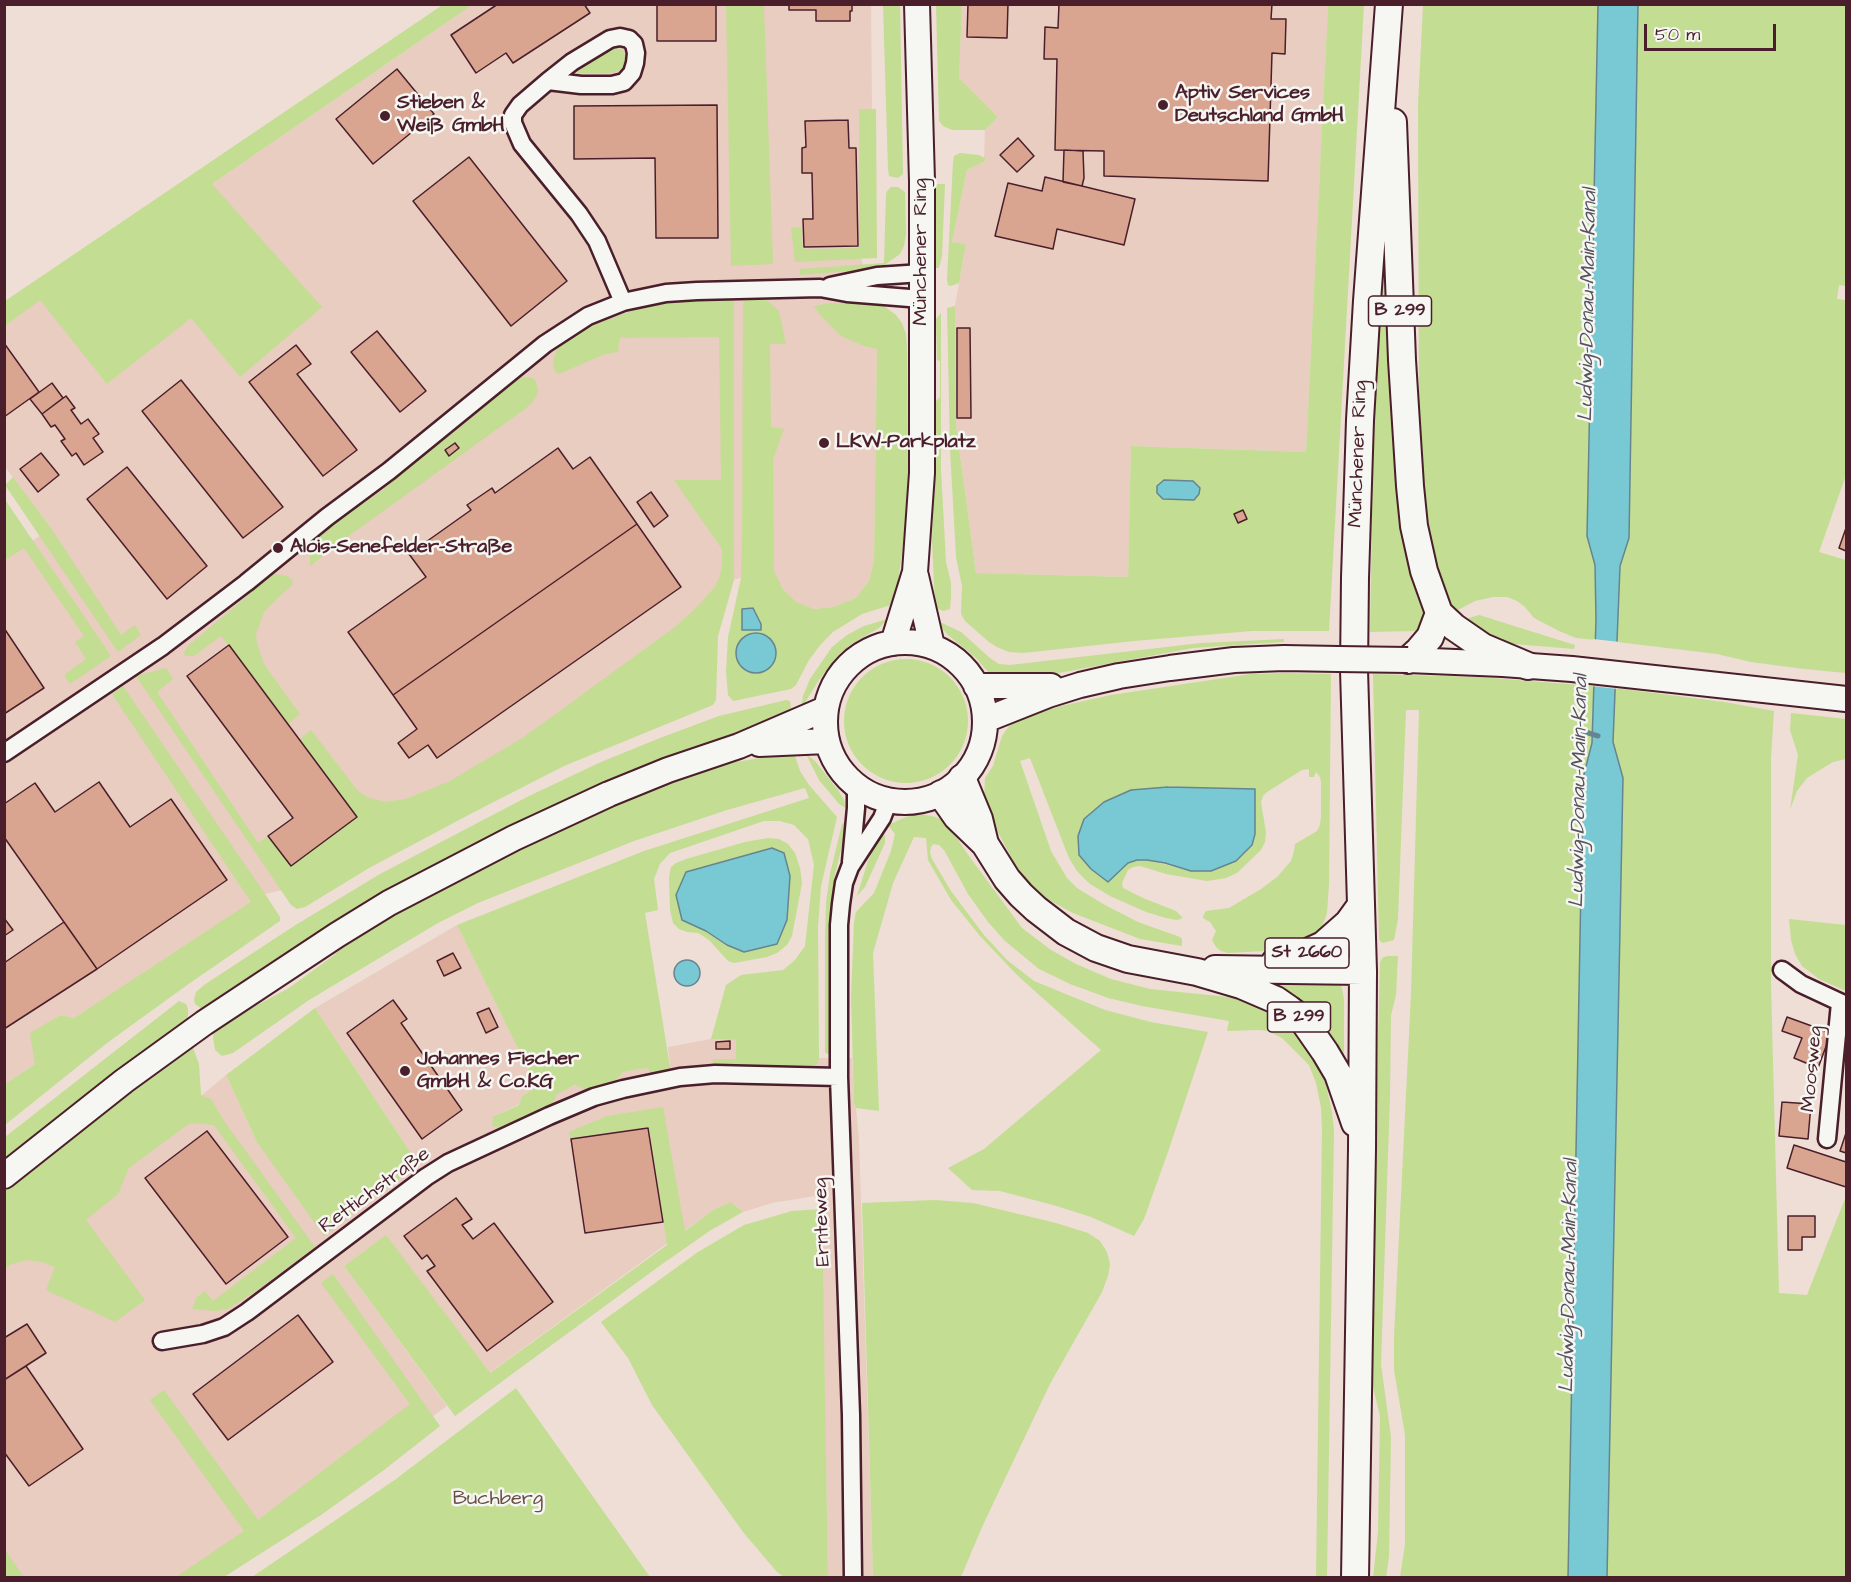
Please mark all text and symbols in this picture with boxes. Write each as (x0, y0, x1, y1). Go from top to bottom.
scale bar (1647, 12, 1779, 50)
text: 50 m (1655, 22, 1700, 47)
place label: Aptiv Services Deutschland GmbH (1175, 82, 1344, 129)
place label: Stieben & Weiß GmbH (397, 92, 505, 139)
marker: Aptiv Services Deutschland GmbH (1156, 98, 1170, 112)
marker: Stieben & Weiß GmbH (378, 109, 392, 123)
street label: Münchener Ring (910, 178, 934, 326)
water label: Ludwig-Donau-Main-Kanal (1574, 188, 1604, 422)
road number: B 299 (1368, 296, 1432, 326)
street label: Münchener Ring (1344, 380, 1374, 528)
place label: LKW-Parkplatz (836, 431, 976, 455)
marker: LKW-Parkplatz (817, 436, 831, 450)
place label: Alois-Senefelder-Straße (290, 536, 512, 560)
marker: Alois-Senefelder-Straße (271, 541, 285, 555)
water label: Ludwig-Donau-Main-Kanal (1565, 674, 1595, 908)
road number: St 2660 (1265, 938, 1349, 968)
road number: B 299 (1268, 1002, 1330, 1032)
street label: Moosweg (1797, 1025, 1829, 1113)
place label: Johannes Fischer GmbH & Co.KG (417, 1048, 579, 1095)
marker: Johannes Fischer GmbH & Co.KG (398, 1064, 412, 1078)
street label: Rettichstraße (315, 1143, 435, 1239)
water label: Ludwig-Donau-Main-Kanal (1555, 1159, 1585, 1393)
street label: Ernteweg (809, 1177, 837, 1267)
park label: Buchberg (453, 1488, 543, 1512)

